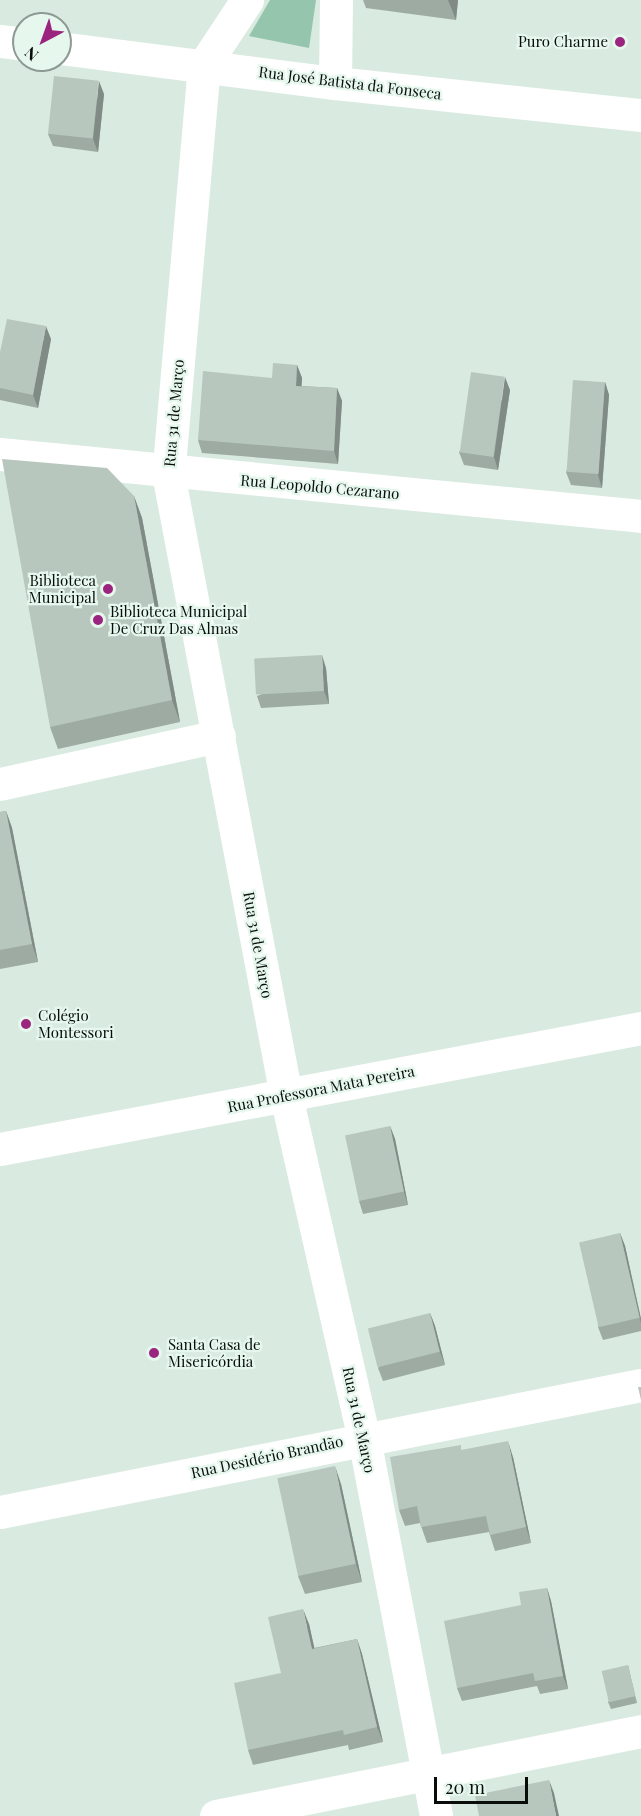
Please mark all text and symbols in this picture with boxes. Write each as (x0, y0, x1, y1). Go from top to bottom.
north arrow (12, 12, 72, 72)
place label: Puro Charme (518, 33, 608, 51)
marker: Puro Charme (613, 35, 627, 49)
text: N (20, 43, 42, 66)
street label: Rua José Batista da Fonseca (257, 63, 443, 103)
street label: Rua 31 de Março (160, 358, 188, 468)
street label: Rua Leopoldo Cezarano (240, 471, 400, 503)
place label: Biblioteca Municipal (29, 571, 96, 606)
marker: Biblioteca Municipal (101, 582, 115, 596)
place label: Biblioteca Municipal De Cruz Das Almas (110, 602, 247, 637)
marker: Biblioteca Municipal De Cruz Das Almas (91, 613, 105, 627)
street label: Rua 31 de Março (240, 890, 276, 1000)
place label: Colégio Montessori (38, 1006, 114, 1041)
marker: Colégio Montessori (19, 1017, 33, 1031)
street label: Rua Professora Mata Pereira (226, 1062, 416, 1116)
place label: Santa Casa de Misericórdia (168, 1335, 261, 1370)
marker: Santa Casa de Misericórdia (145, 1344, 163, 1362)
street label: Rua 31 de Março (339, 1365, 379, 1475)
street label: Rua Desidério Brandão (189, 1432, 345, 1482)
scale bar (437, 1765, 532, 1803)
text: 20 m (445, 1775, 485, 1799)

